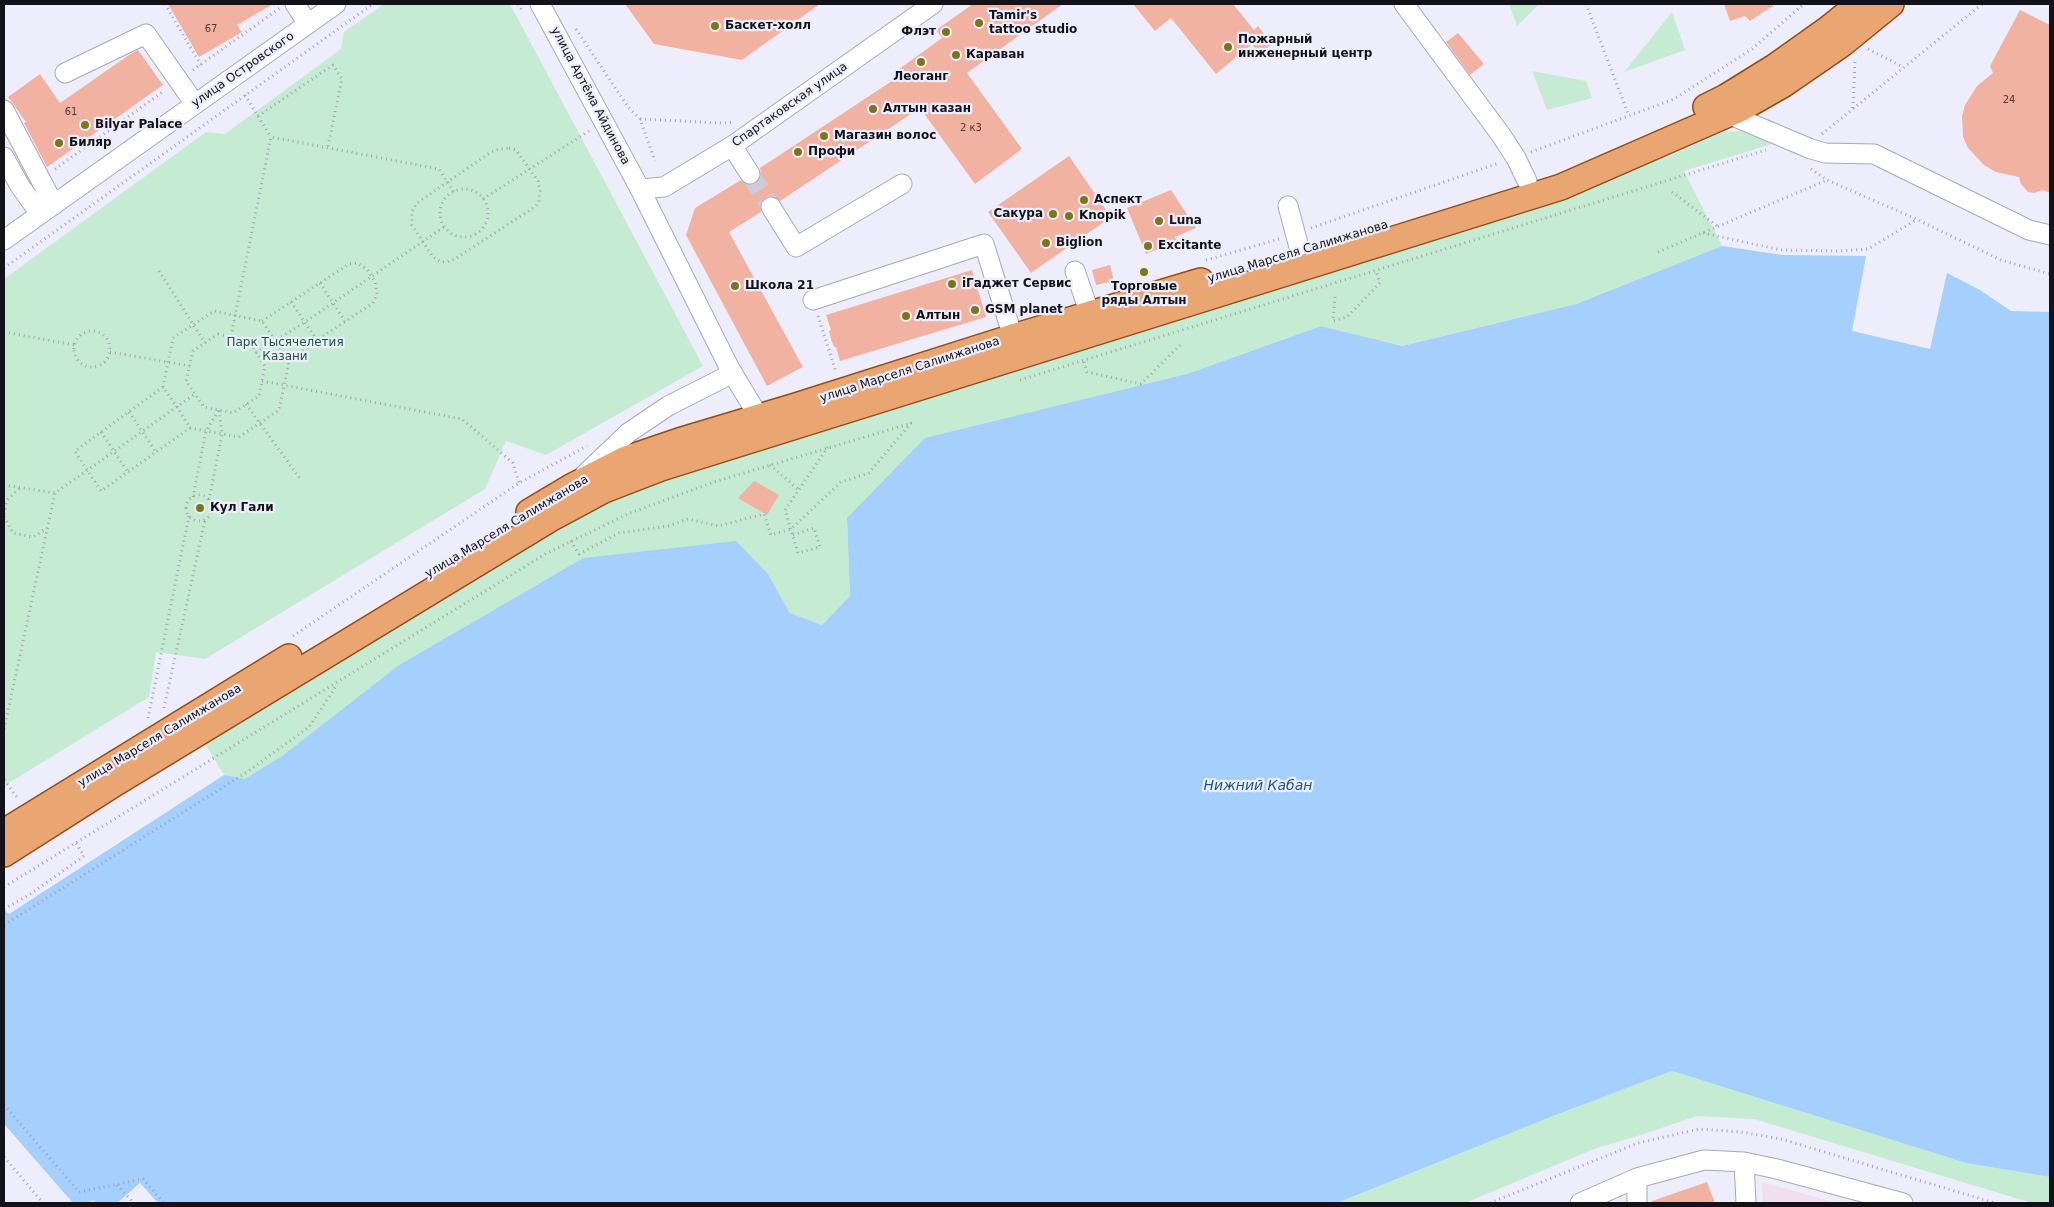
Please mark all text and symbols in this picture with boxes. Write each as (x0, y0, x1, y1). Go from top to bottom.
place label: Tamir's tattoo studio (989, 9, 1077, 37)
marker: Tamir's tattoo studio (973, 17, 985, 29)
place label: Баскет-холл (725, 19, 811, 33)
marker: Баскет-холл (709, 20, 721, 32)
house number: 67 (205, 23, 217, 35)
street label: улица Артёма Айдинова (547, 25, 633, 167)
place label: Флэт (901, 25, 936, 39)
marker: Флэт (940, 26, 952, 38)
street label: улица Островского (189, 29, 297, 111)
place label: Пожарный инженерный центр (1238, 33, 1372, 61)
marker: Пожарный инженерный центр (1222, 41, 1234, 53)
place label: Караван (966, 48, 1025, 62)
marker: Караван (950, 49, 962, 61)
marker: Леоганг (915, 56, 927, 68)
street label: Спартаковская улица (730, 60, 850, 150)
place label: Леоганг (893, 70, 949, 84)
house number: 24 (2003, 94, 2015, 106)
place label: Алтын казан (883, 102, 971, 116)
marker: Алтын казан (867, 103, 879, 115)
house number: 61 (65, 106, 77, 118)
place label: Bilyar Palace (95, 118, 182, 132)
marker: Bilyar Palace (79, 119, 91, 131)
house number: 2 к3 (960, 122, 982, 134)
place label: Магазин волос (834, 129, 936, 143)
marker: Магазин волос (818, 130, 830, 142)
place label: Биляр (69, 136, 112, 150)
marker: Биляр (53, 137, 65, 149)
place label: Профи (808, 145, 855, 159)
marker: Профи (792, 146, 804, 158)
place label: Аспект (1094, 193, 1142, 207)
marker: Аспект (1078, 194, 1090, 206)
place label: Сакура (993, 207, 1043, 221)
marker: Сакура (1047, 208, 1059, 220)
place label: Knopik (1079, 209, 1126, 223)
marker: Knopik (1063, 210, 1075, 222)
place label: Luna (1169, 214, 1202, 228)
marker: Luna (1153, 215, 1165, 227)
street label: улица Марселя Салимжанова (1206, 218, 1390, 286)
place label: Biglion (1056, 236, 1103, 250)
marker: Biglion (1040, 237, 1052, 249)
place label: Excitante (1158, 239, 1221, 253)
marker: Excitante (1142, 240, 1154, 252)
marker: Торговые ряды Алтын (1138, 266, 1150, 278)
place label: iГаджет Сервис (962, 277, 1071, 291)
marker: iГаджет Сервис (946, 278, 958, 290)
place label: Школа 21 (745, 279, 814, 293)
marker: Школа 21 (729, 280, 741, 292)
place label: Торговые ряды Алтын (1101, 280, 1187, 308)
place label: GSM planet (985, 303, 1063, 317)
marker: GSM planet (969, 304, 981, 316)
place label: Алтын (916, 309, 960, 323)
marker: Алтын (900, 310, 912, 322)
street label: улица Марселя Салимжанова (818, 334, 1002, 406)
park label: Парк Тысячелетия Казани (226, 336, 344, 364)
street label: улица Марселя Салимжанова (423, 472, 591, 582)
place label: Кул Гали (210, 501, 274, 515)
marker: Кул Гали (194, 502, 206, 514)
street label: улица Марселя Салимжанова (76, 681, 244, 791)
water label: Нижний Кабан (1204, 778, 1312, 794)

